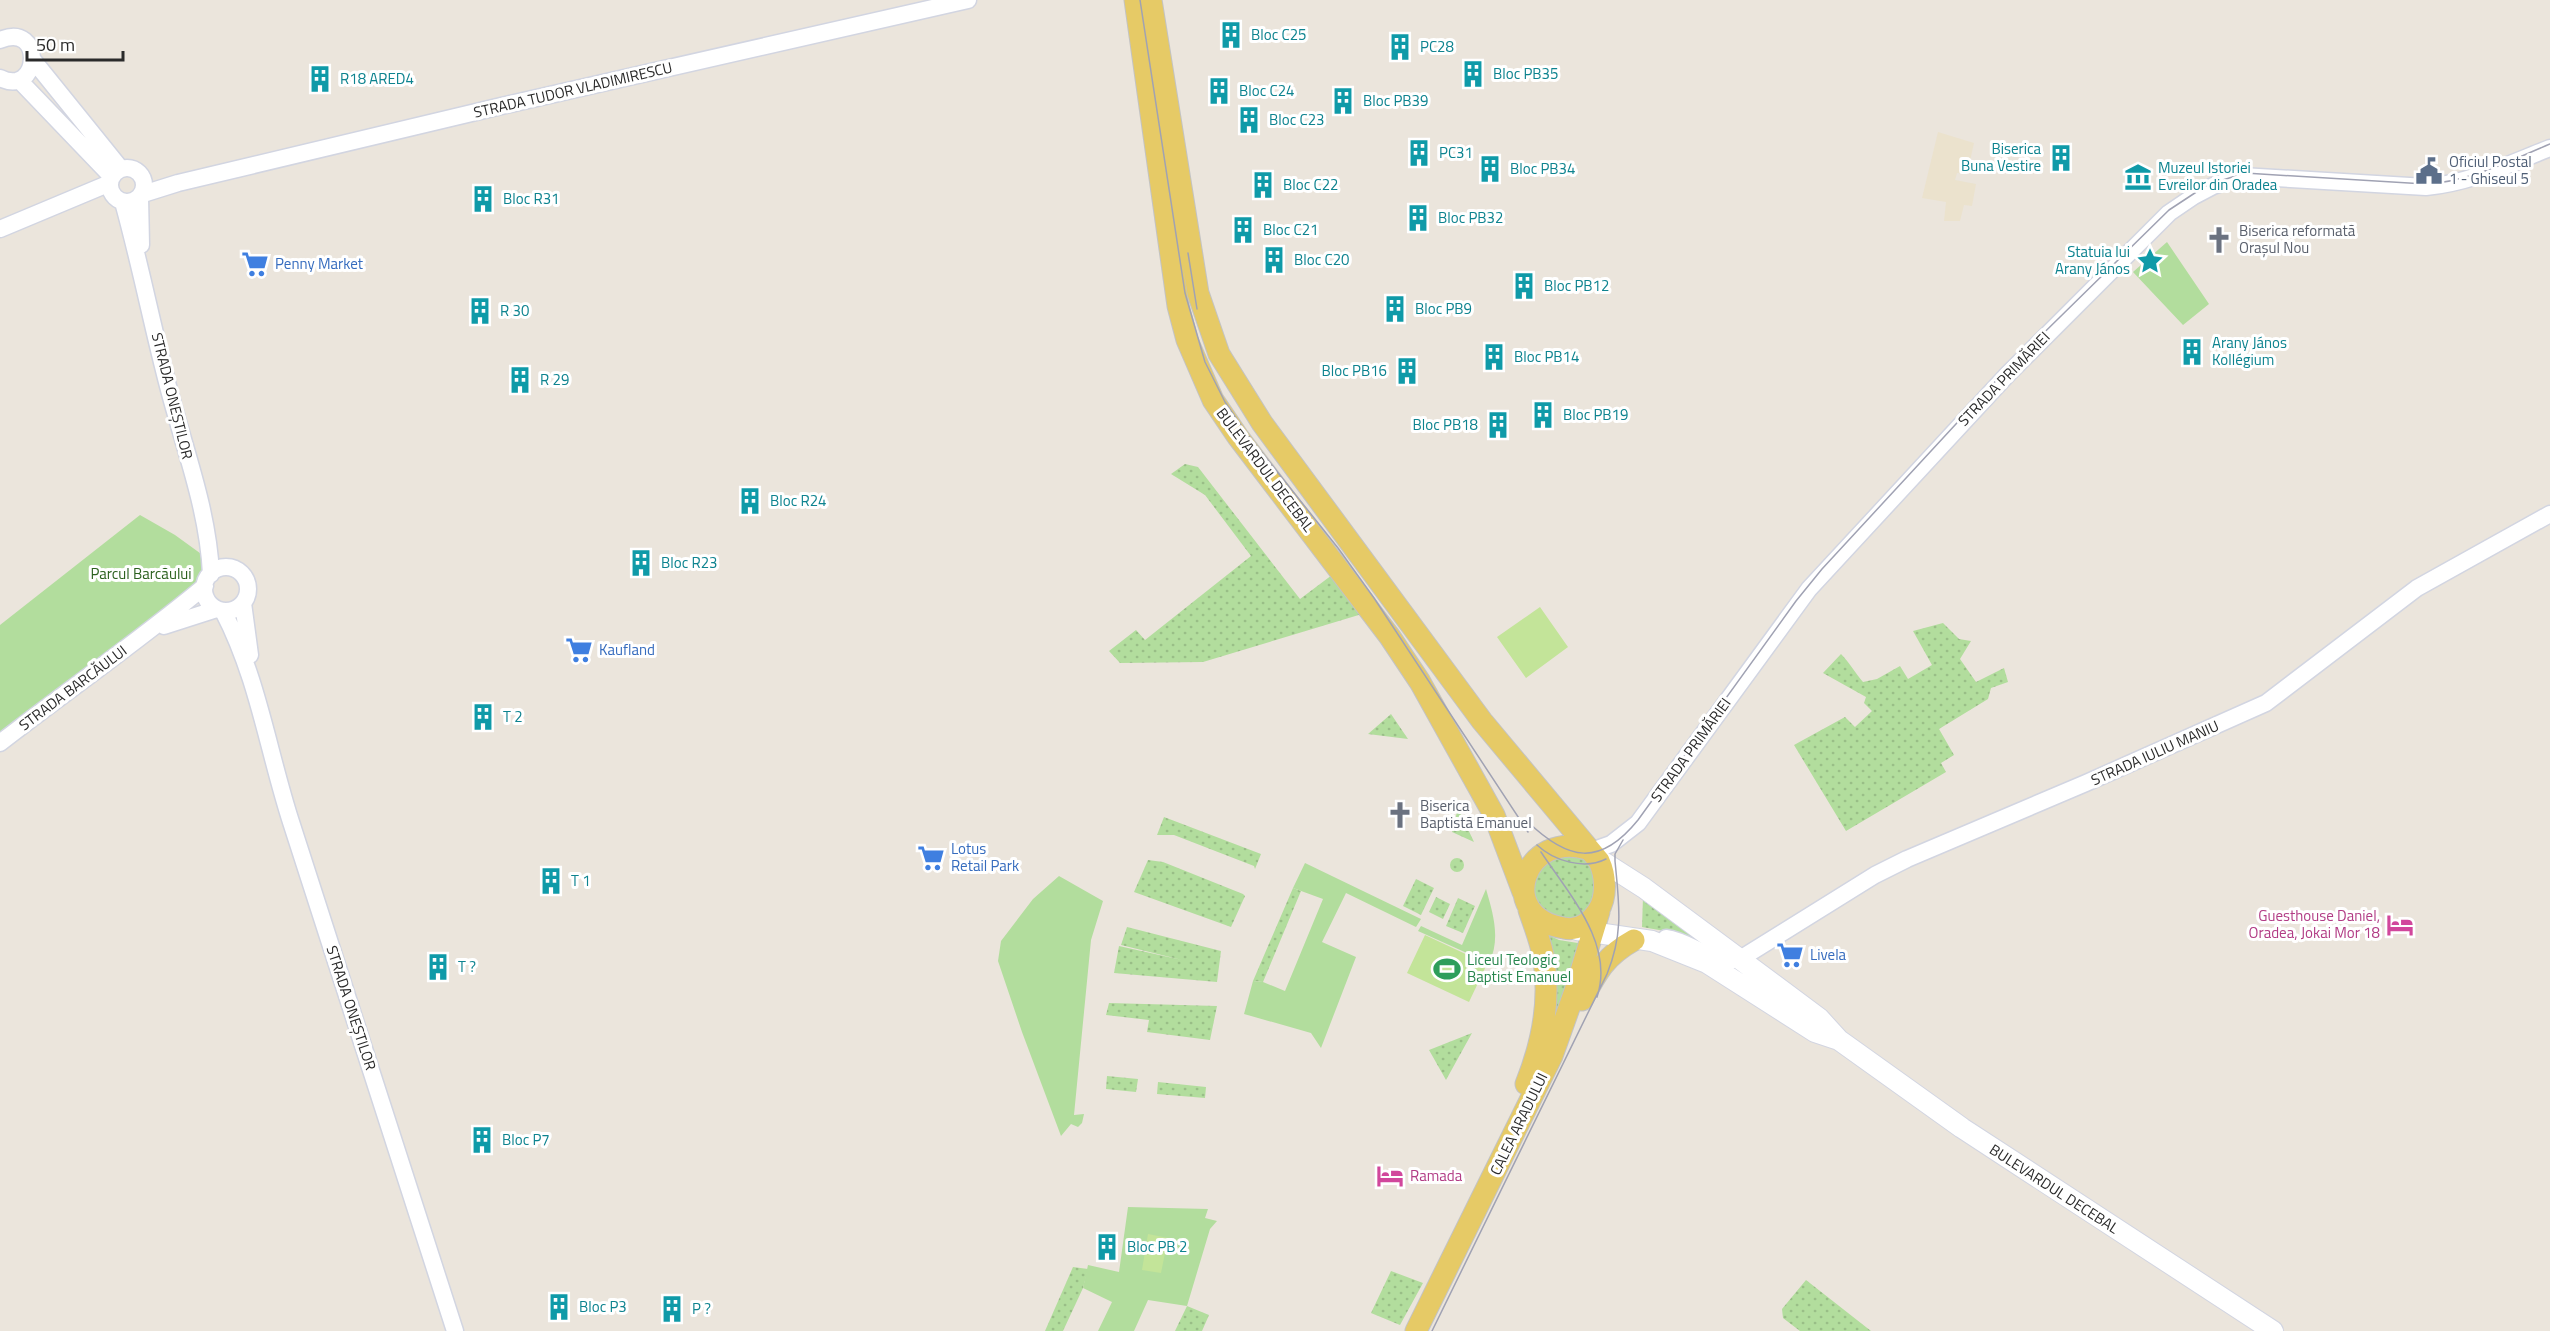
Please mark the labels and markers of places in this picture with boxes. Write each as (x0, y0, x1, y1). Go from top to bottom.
building icon: Bloc C25 (1216, 20, 1246, 50)
place label: Bloc C25 (1251, 23, 1306, 46)
building icon: PC28 (1385, 32, 1415, 62)
place label: PC28 (1420, 35, 1454, 58)
building icon: Bloc PB35 (1458, 59, 1488, 89)
place label: Bloc PB35 (1493, 62, 1558, 85)
building icon: R18 ARED4 (305, 64, 335, 94)
place label: R18 ARED4 (340, 67, 414, 90)
building icon: Bloc C24 (1204, 76, 1234, 106)
place label: Bloc C24 (1239, 79, 1294, 102)
building icon: Bloc PB39 (1328, 86, 1358, 116)
place label: Bloc PB39 (1363, 89, 1428, 112)
building icon: Bloc C23 (1234, 105, 1264, 135)
place label: Bloc C23 (1269, 108, 1324, 131)
place label: Biserica Buna Vestire (1961, 137, 2041, 177)
building icon: PC31 (1404, 138, 1434, 168)
place label: PC31 (1439, 141, 1473, 164)
building icon: Biserica Buna Vestire (2046, 143, 2076, 173)
place label: Oficiul Postal 1 - Ghiseul 5 (2449, 150, 2532, 190)
building icon: Bloc PB34 (1475, 154, 1505, 184)
place label: Muzeul Istoriei Evreilor din Oradea (2158, 156, 2278, 196)
public building icon: Oficiul Postal 1 - Ghiseul 5 (2414, 156, 2444, 186)
place label: Bloc PB34 (1510, 157, 1575, 180)
museum icon: Muzeul Istoriei Evreilor din Oradea (2123, 162, 2153, 192)
building icon: Bloc C22 (1248, 170, 1278, 200)
place label: Bloc C22 (1283, 173, 1338, 196)
building icon: Bloc R31 (468, 184, 498, 214)
place label: Bloc R31 (503, 187, 560, 210)
building icon: Bloc PB32 (1403, 203, 1433, 233)
place label: Bloc PB32 (1438, 206, 1503, 229)
building icon: Bloc C21 (1228, 215, 1258, 245)
place label: Bloc C21 (1263, 218, 1318, 241)
place label: Biserica reformată Orașul Nou (2239, 219, 2356, 259)
church icon: Biserica reformată Orașul Nou (2204, 225, 2234, 255)
place label: Statuia lui Arany János (2055, 240, 2130, 280)
building icon: Bloc C20 (1259, 245, 1289, 275)
place icon: Statuia lui Arany János (2135, 246, 2165, 276)
place label: Bloc C20 (1294, 248, 1349, 271)
supermarket icon: Penny Market (240, 249, 270, 279)
place label: Penny Market (275, 252, 364, 275)
building icon: Bloc PB12 (1509, 271, 1539, 301)
place label: Bloc PB12 (1544, 274, 1609, 297)
building icon: Bloc PB9 (1380, 294, 1410, 324)
building icon: R 30 (465, 296, 495, 326)
place label: Bloc PB9 (1415, 297, 1472, 320)
place label: R 30 (500, 299, 529, 322)
place label: Arany János Kollégium (2212, 331, 2287, 371)
building icon: Arany János Kollégium (2177, 337, 2207, 367)
building icon: Bloc PB14 (1479, 342, 1509, 372)
place label: Bloc PB14 (1514, 345, 1579, 368)
building icon: Bloc PB16 (1392, 356, 1422, 386)
place label: Bloc PB16 (1322, 359, 1387, 382)
building icon: R 29 (505, 365, 535, 395)
place label: R 29 (540, 368, 569, 391)
building icon: Bloc PB19 (1528, 400, 1558, 430)
place label: Bloc PB19 (1563, 403, 1628, 426)
building icon: Bloc PB18 (1483, 410, 1513, 440)
place label: Bloc PB18 (1413, 413, 1478, 436)
building icon: Bloc R24 (735, 486, 765, 516)
place label: Bloc R24 (770, 489, 827, 512)
building icon: Bloc R23 (626, 548, 656, 578)
place label: Bloc R23 (661, 551, 718, 574)
supermarket icon: Kaufland (564, 635, 594, 665)
place label: Kaufland (599, 638, 655, 661)
building icon: T 2 (468, 702, 498, 732)
place label: T 2 (503, 705, 523, 728)
place label: Biserica Baptistă Emanuel (1420, 794, 1532, 834)
church icon: Biserica Baptistă Emanuel (1385, 800, 1415, 830)
place label: Lotus Retail Park (951, 837, 1019, 877)
supermarket icon: Lotus Retail Park (916, 843, 946, 873)
building icon: T 1 (536, 866, 566, 896)
place label: T 1 (571, 869, 591, 892)
place label: Guesthouse Daniel, Oradea, Jokai Mor 18 (2249, 904, 2380, 944)
hotel icon: Guesthouse Daniel, Oradea, Jokai Mor 18 (2385, 910, 2415, 940)
supermarket icon: Livela (1775, 940, 1805, 970)
place label: Livela (1810, 943, 1847, 966)
place label: Liceul Teologic Baptist Emanuel (1467, 948, 1571, 988)
building icon: T ? (423, 952, 453, 982)
sports icon: Liceul Teologic Baptist Emanuel (1432, 954, 1462, 984)
place label: T ? (458, 955, 476, 978)
building icon: Bloc P7 (467, 1125, 497, 1155)
place label: Bloc P7 (502, 1128, 550, 1151)
hotel icon: Ramada (1375, 1161, 1405, 1191)
place label: Ramada (1410, 1164, 1463, 1187)
building icon: Bloc PB 2 (1092, 1232, 1122, 1262)
place label: Bloc PB 2 (1127, 1235, 1187, 1258)
building icon: Bloc P3 (544, 1292, 574, 1322)
building icon: P ? (657, 1294, 687, 1324)
place label: Bloc P3 (579, 1295, 627, 1318)
place label: P ? (692, 1297, 711, 1320)

